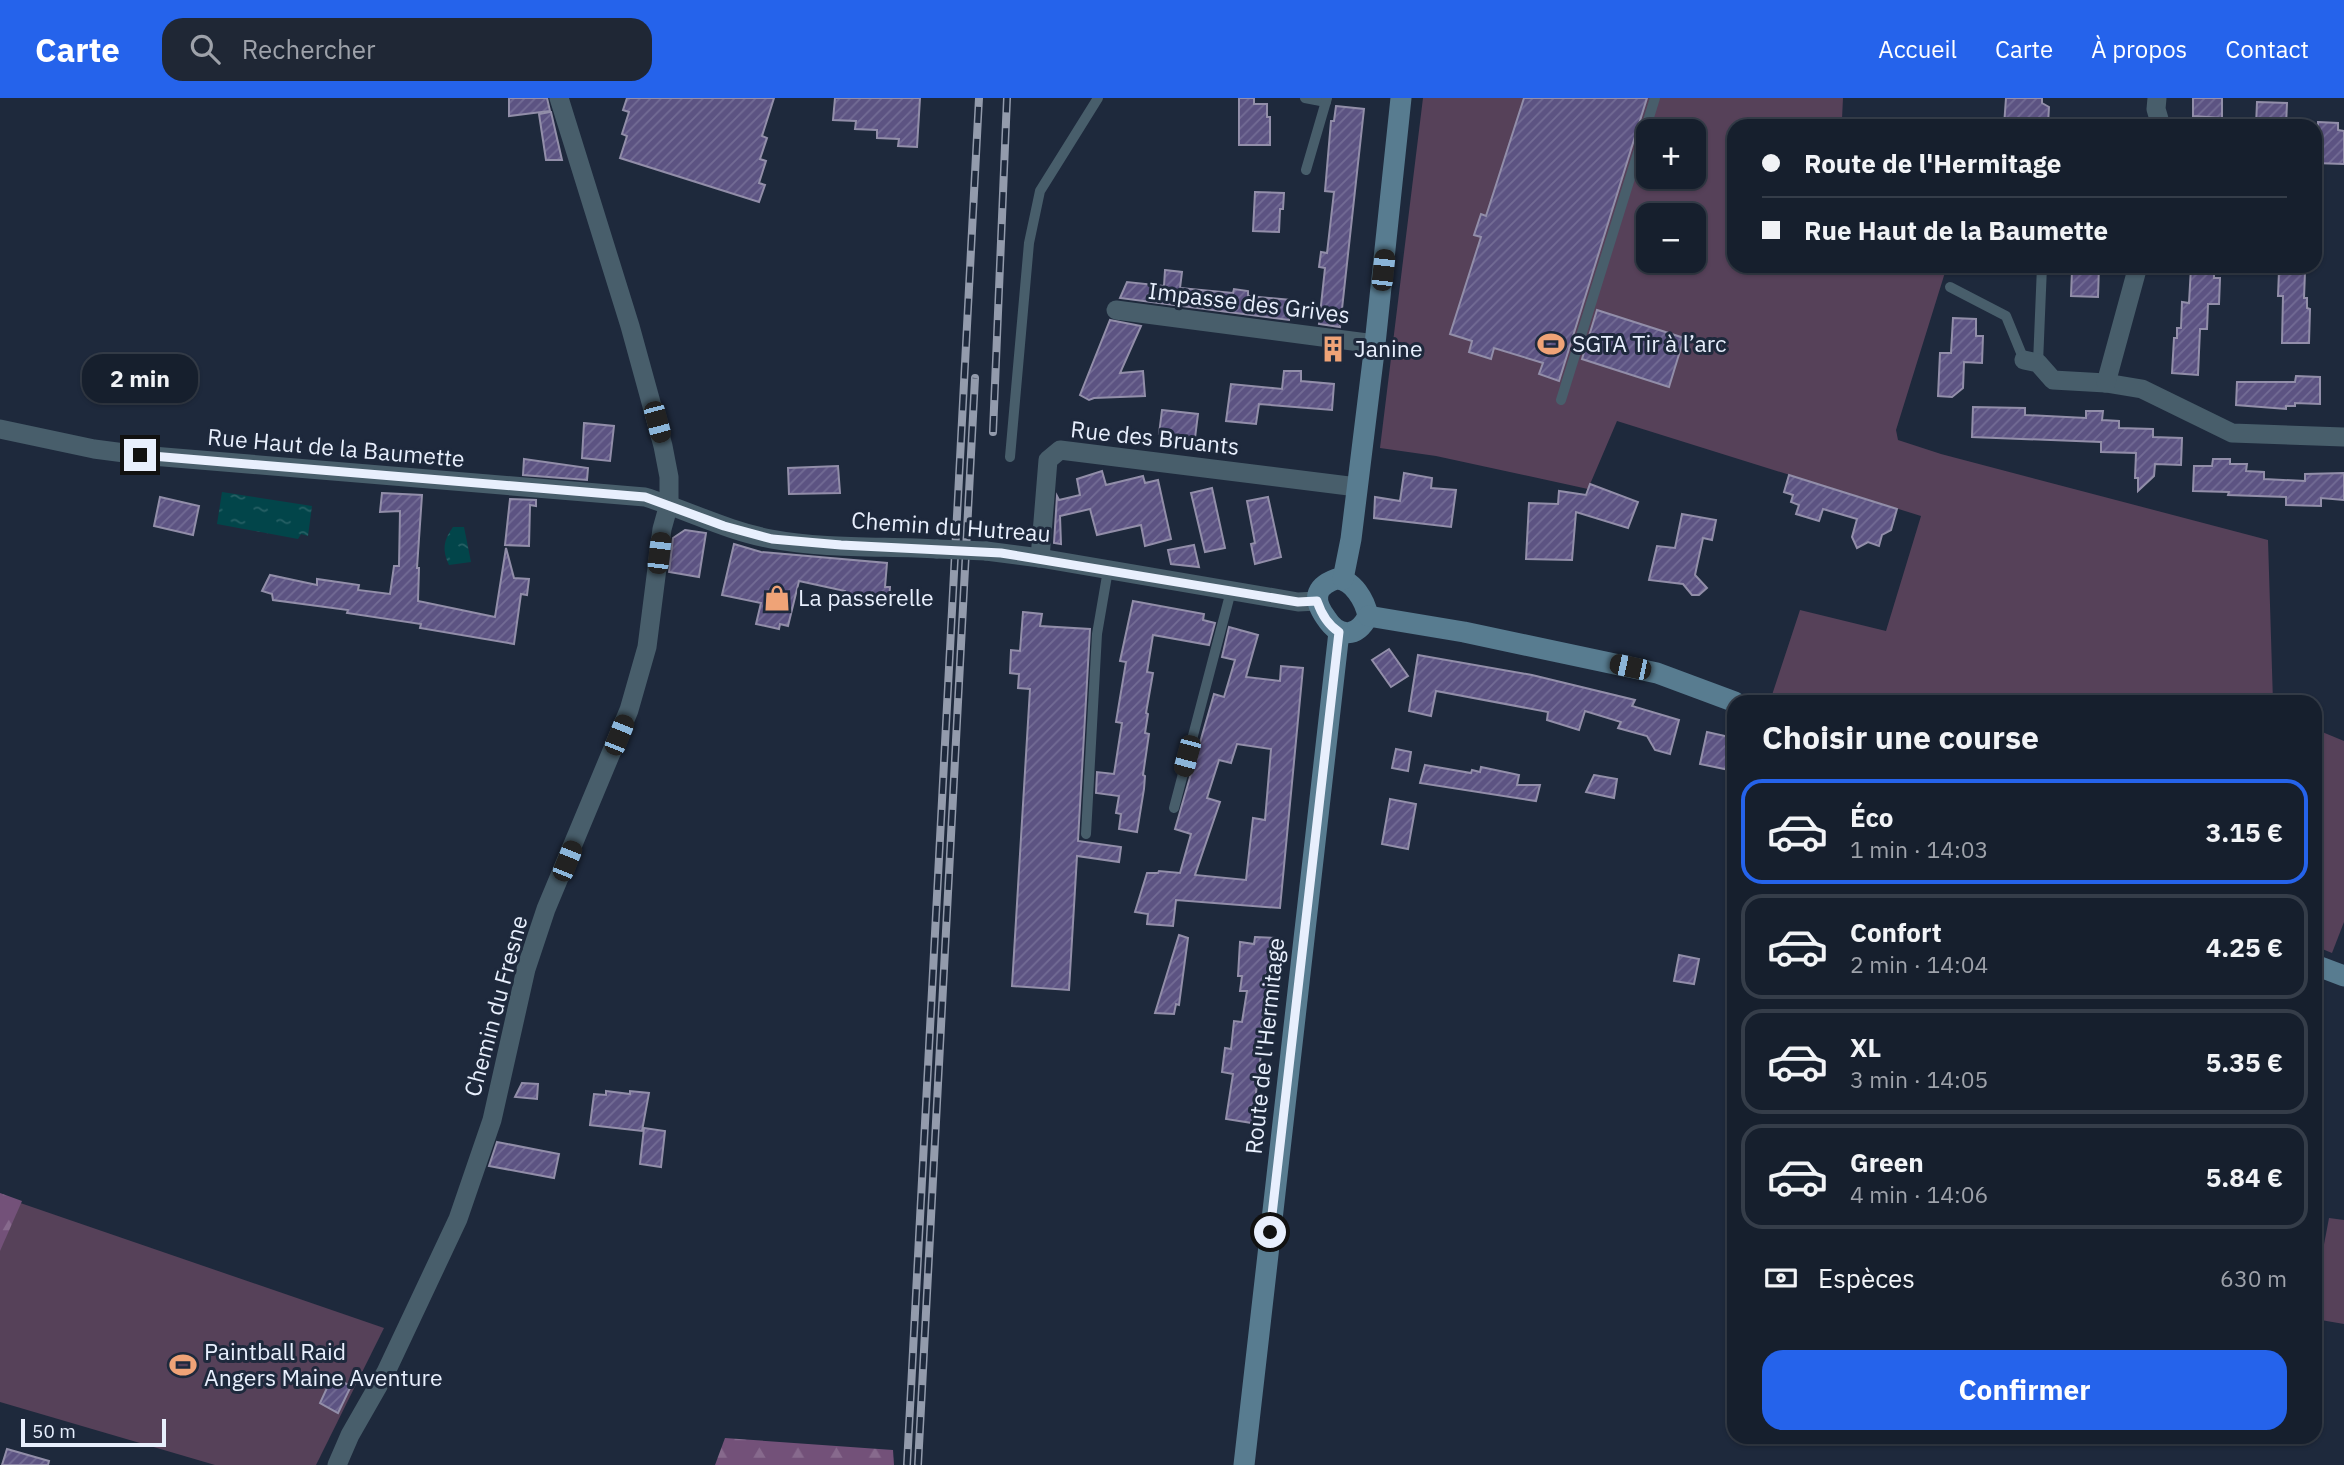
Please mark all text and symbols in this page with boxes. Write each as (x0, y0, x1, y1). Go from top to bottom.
search box (162, 18, 652, 81)
text: Carte (35, 28, 120, 71)
icon: search (186, 30, 224, 68)
text: Rechercher (242, 32, 376, 66)
text: Accueil (1878, 33, 1957, 65)
text: Carte (1995, 33, 2053, 65)
text: À propos (2091, 33, 2187, 65)
text: Contact (2225, 33, 2309, 65)
map controls (1636, 119, 1706, 273)
button: + (1636, 119, 1706, 189)
text: Route de l'Hermitage (1804, 146, 2061, 180)
button: − (1636, 203, 1706, 273)
text: Rue Haut de la Baumette (1804, 213, 2108, 247)
car (1371, 248, 1396, 292)
street label: Impasse des Grives (1147, 275, 1352, 329)
place label: SGTA Tir à l’arc (1572, 328, 1727, 358)
sports icon: SGTA Tir à l’arc (1536, 329, 1566, 359)
place label: Janine (1354, 333, 1423, 363)
building icon: Janine (1318, 334, 1348, 364)
callout: 2 min (82, 354, 198, 402)
text: 2 min (110, 363, 170, 393)
car (642, 399, 673, 445)
street label: Rue des Bruants (1069, 413, 1241, 461)
street label: Rue Haut de la Baumette (206, 421, 466, 473)
route end (124, 439, 156, 471)
street label: Chemin du Hutreau (850, 504, 1052, 548)
car (647, 531, 672, 575)
place label: La passerelle (798, 582, 934, 612)
shop icon: La passerelle (762, 583, 792, 613)
car (1608, 652, 1653, 682)
car (602, 712, 637, 758)
text: Choisir une course (1762, 716, 2039, 758)
car (1172, 733, 1203, 779)
icon: car (1766, 800, 1829, 863)
text: Éco (1850, 800, 1894, 834)
text: 3.15 € (2206, 815, 2283, 849)
text: 1 min · 14:03 (1850, 834, 1988, 864)
car (550, 838, 585, 884)
street label: Chemin du Fresne (456, 912, 534, 1100)
icon: car (1766, 915, 1829, 978)
text: Confort (1850, 915, 1942, 949)
text: 4.25 € (2206, 930, 2283, 964)
street label: Route de l'Hermitage (1238, 936, 1290, 1156)
text: 2 min · 14:04 (1850, 949, 1988, 979)
icon: car (1766, 1030, 1829, 1093)
text: XL (1850, 1030, 1881, 1064)
text: 5.35 € (2206, 1045, 2283, 1079)
text: 3 min · 14:05 (1850, 1064, 1988, 1094)
icon: car (1766, 1145, 1829, 1208)
text: Green (1850, 1145, 1924, 1179)
text: 5.84 € (2206, 1160, 2283, 1194)
text: 4 min · 14:06 (1850, 1179, 1988, 1209)
route start (1254, 1216, 1286, 1248)
icon: cash (1762, 1259, 1800, 1297)
text: Espèces (1818, 1261, 1915, 1295)
text: 630 m (2220, 1263, 2287, 1293)
place label: Paintball Raid Angers Maine Aventure (204, 1336, 443, 1392)
sports icon: Paintball Raid Angers Maine Aventure (168, 1350, 198, 1380)
button: Confirmer (1762, 1350, 2287, 1430)
scale bar (21, 1416, 166, 1448)
text: 50 m (32, 1419, 76, 1443)

